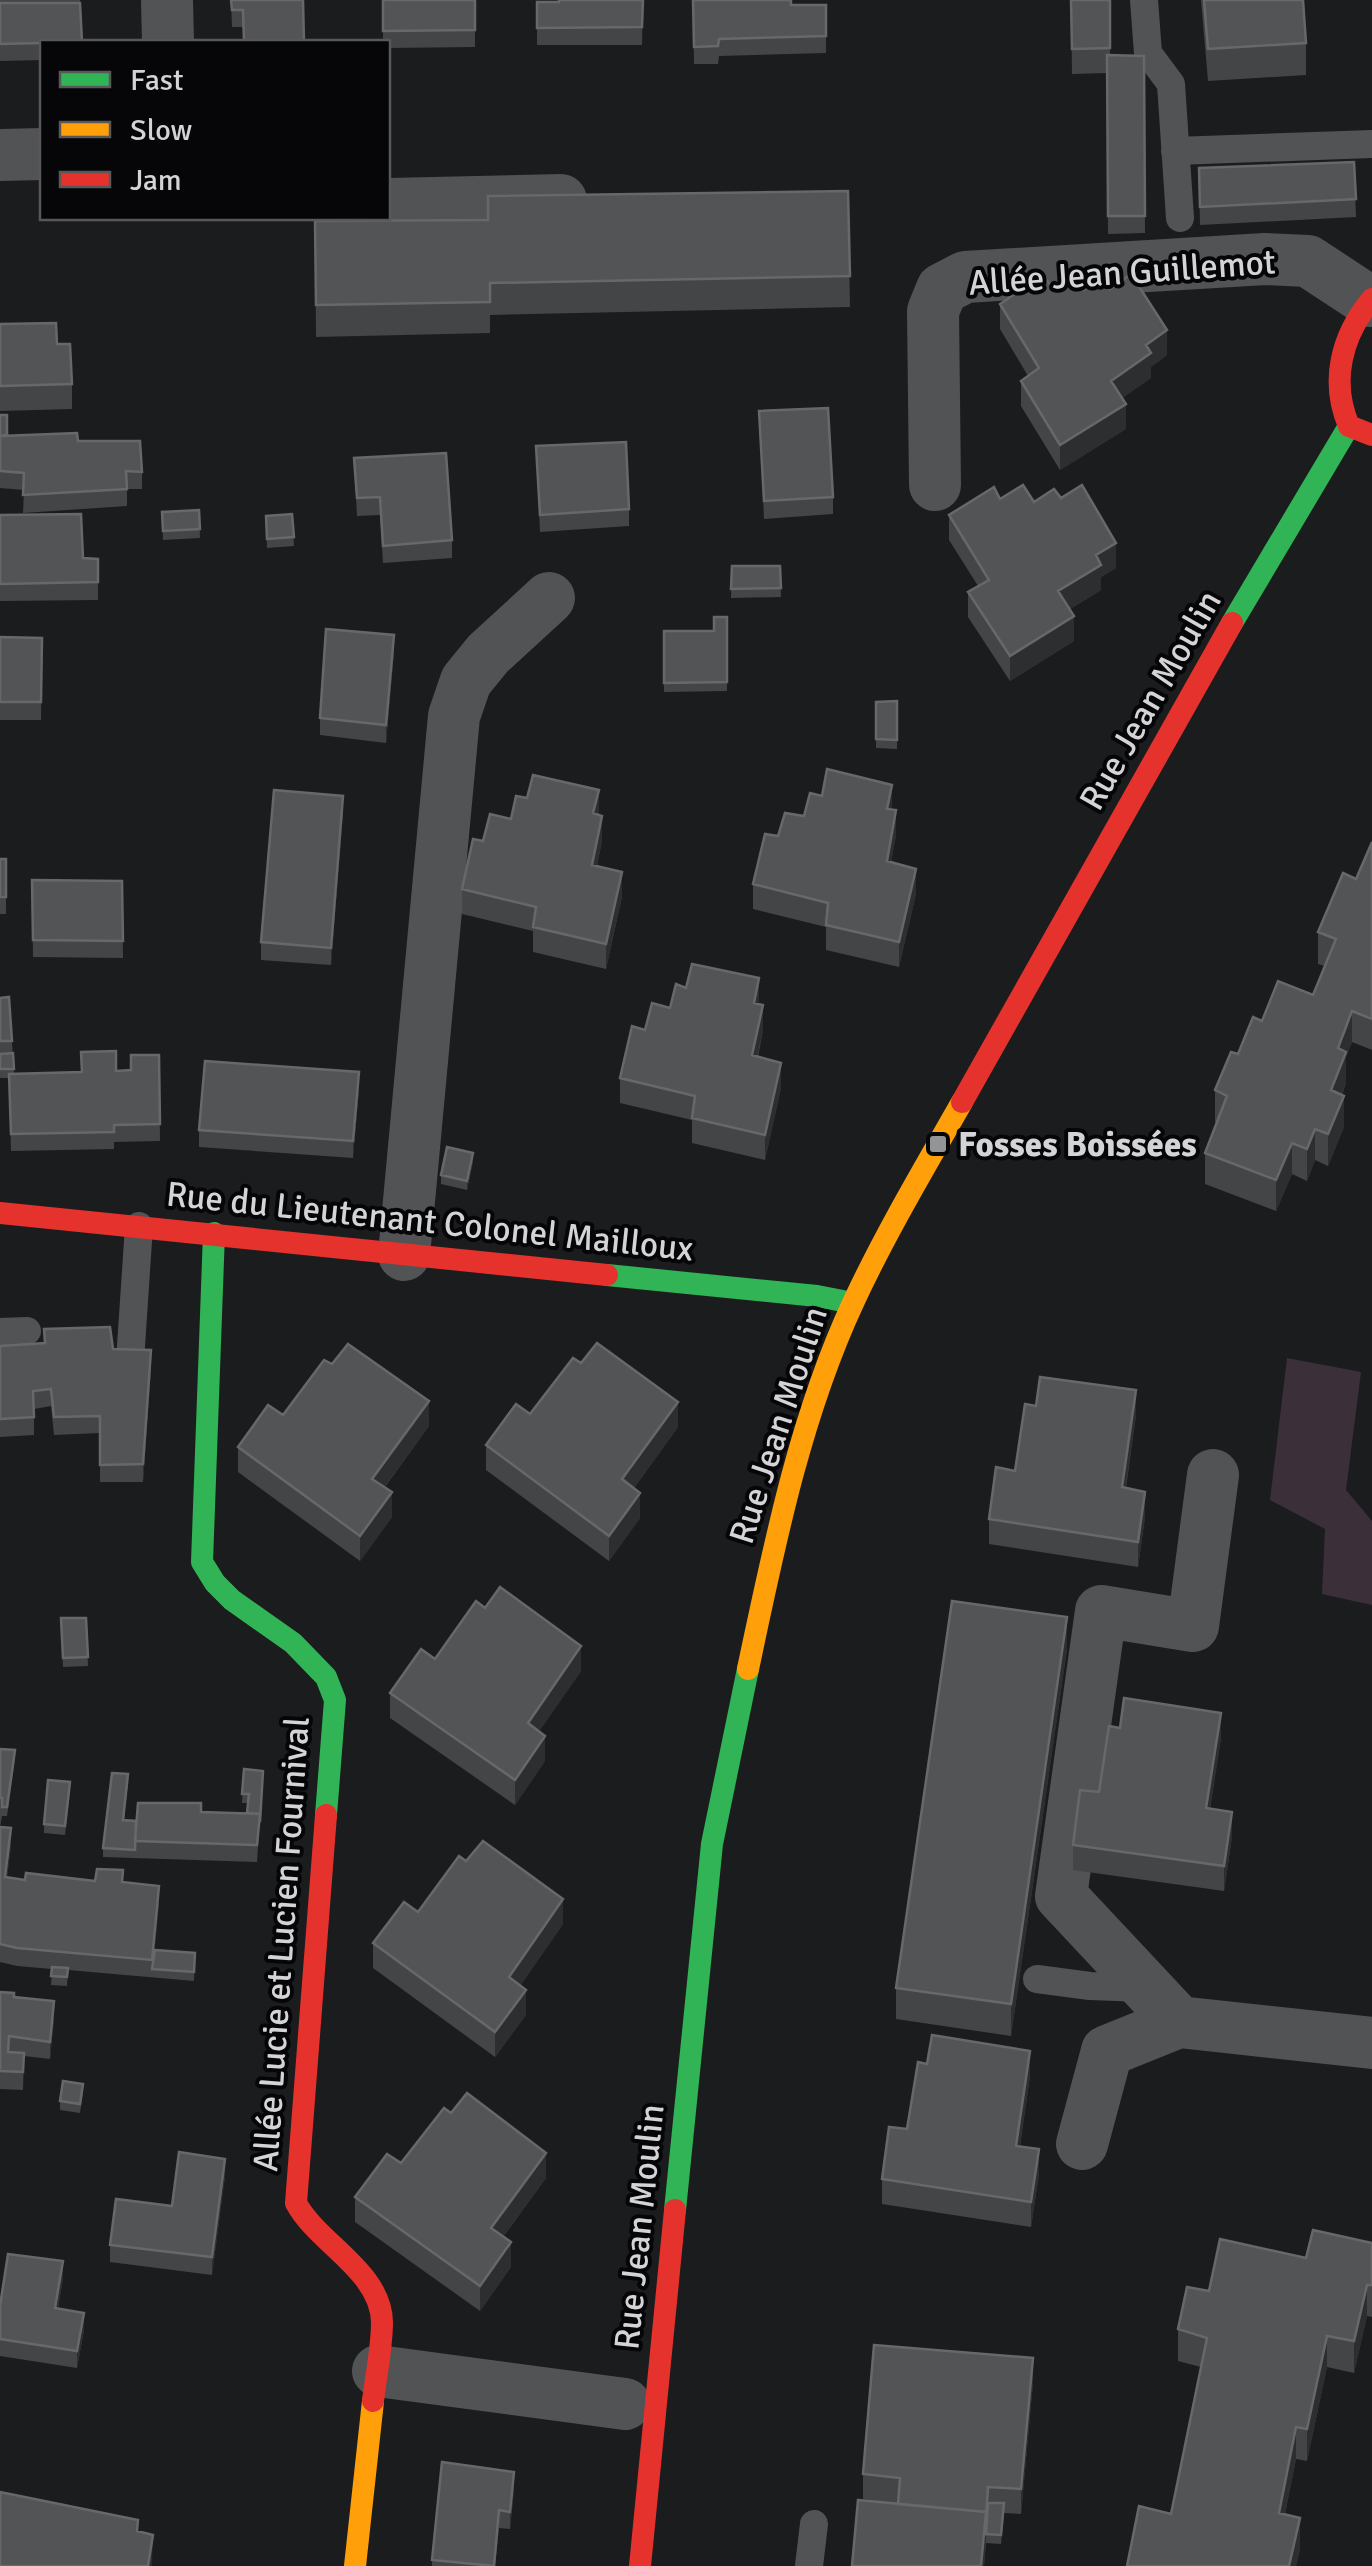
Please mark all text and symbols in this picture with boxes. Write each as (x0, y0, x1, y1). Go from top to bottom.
legend (40, 40, 390, 220)
text: Fast (130, 62, 183, 99)
text: Slow (130, 112, 192, 149)
text: Jam (130, 162, 182, 199)
street label: Allée Jean Guillemot (967, 240, 1277, 305)
street label: Rue Jean Moulin (1070, 583, 1231, 818)
place label: Fosses Boissées (958, 1123, 1197, 1166)
marker: Fosses Boissées (927, 1133, 949, 1155)
street label: Rue du Lieutenant Colonel Mailloux (164, 1172, 696, 1271)
street label: Rue Jean Moulin (720, 1301, 837, 1549)
street label: Allée Lucie et Lucien Fournival (244, 1715, 319, 2173)
street label: Rue Jean Moulin (605, 2102, 674, 2352)

